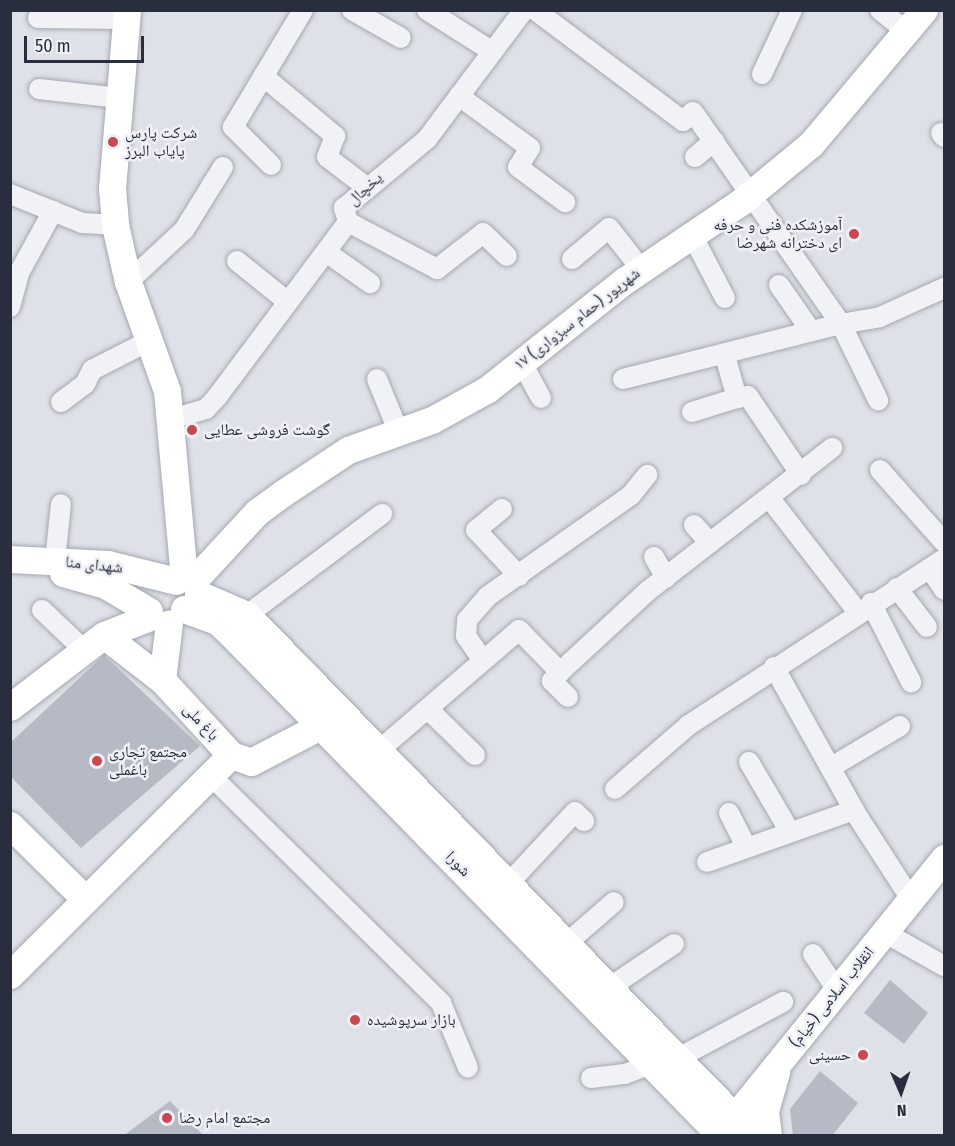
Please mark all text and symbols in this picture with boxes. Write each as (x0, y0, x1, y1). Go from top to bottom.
scale bar (27, 24, 147, 62)
text: 50 m (35, 35, 71, 57)
place label: شرکت پارس پایاب البرز (125, 123, 197, 161)
marker: شرکت پارس پایاب البرز (106, 135, 120, 149)
street label: یخچال (344, 168, 386, 210)
place label: آموزشکده فنی و حرفه ای دخترانه شهرضا (714, 215, 842, 253)
marker: آموزشکده فنی و حرفه ای دخترانه شهرضا (847, 227, 861, 241)
street label: ۱۷ شهریور (حمام سبزواری) (510, 264, 644, 374)
place label: گوشت فروشی عطایی (204, 420, 330, 440)
marker: گوشت فروشی عطایی (185, 423, 199, 437)
street label: شهدای منا (64, 552, 124, 578)
street label: باغ ملی (179, 699, 223, 745)
place label: مجتمع تجاری باغملی (109, 742, 187, 780)
marker: مجتمع تجاری باغملی (90, 754, 104, 768)
street label: شورا (441, 847, 475, 881)
street label: انقلاب اسلامی (خیام) (786, 943, 878, 1051)
place label: بازار سرپوشیده (367, 1010, 456, 1030)
marker: بازار سرپوشیده (348, 1013, 362, 1027)
place label: حسینی (809, 1045, 851, 1065)
marker: حسینی (856, 1048, 870, 1062)
north arrow (871, 1062, 931, 1122)
text: N (897, 1101, 907, 1120)
place label: مجتمع امام رضا (179, 1108, 270, 1128)
marker: مجتمع امام رضا (160, 1111, 174, 1125)

